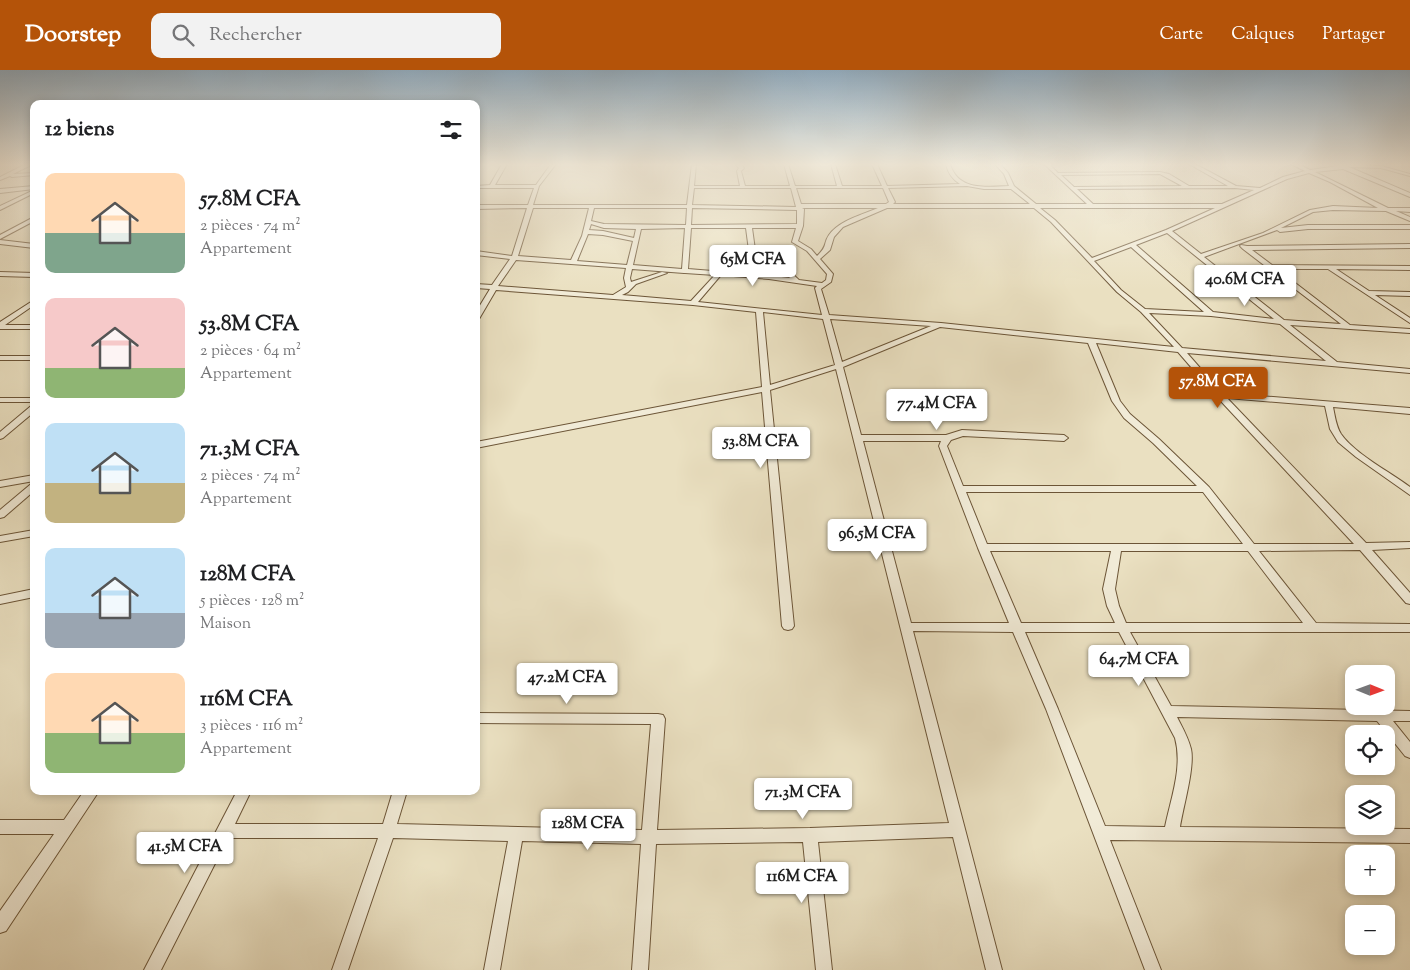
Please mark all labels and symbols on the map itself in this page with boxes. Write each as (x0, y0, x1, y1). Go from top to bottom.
pin: 65M CFA (707, 244, 799, 287)
pin: 40.6M CFA (1188, 264, 1302, 307)
pin: 57.8M CFA (1161, 366, 1275, 409)
pin: 77.4M CFA (880, 388, 994, 431)
pin: 53.8M CFA (704, 426, 818, 469)
pin: 96.5M CFA (820, 518, 934, 561)
pin: 64.7M CFA (1082, 644, 1196, 687)
pin: 47.2M CFA (510, 662, 624, 705)
north arrow (1345, 665, 1395, 715)
pin: 71.3M CFA (746, 778, 860, 820)
pin: 128M CFA (536, 808, 640, 851)
pin: 41.5M CFA (128, 832, 242, 874)
pin: 116M CFA (750, 862, 854, 904)

